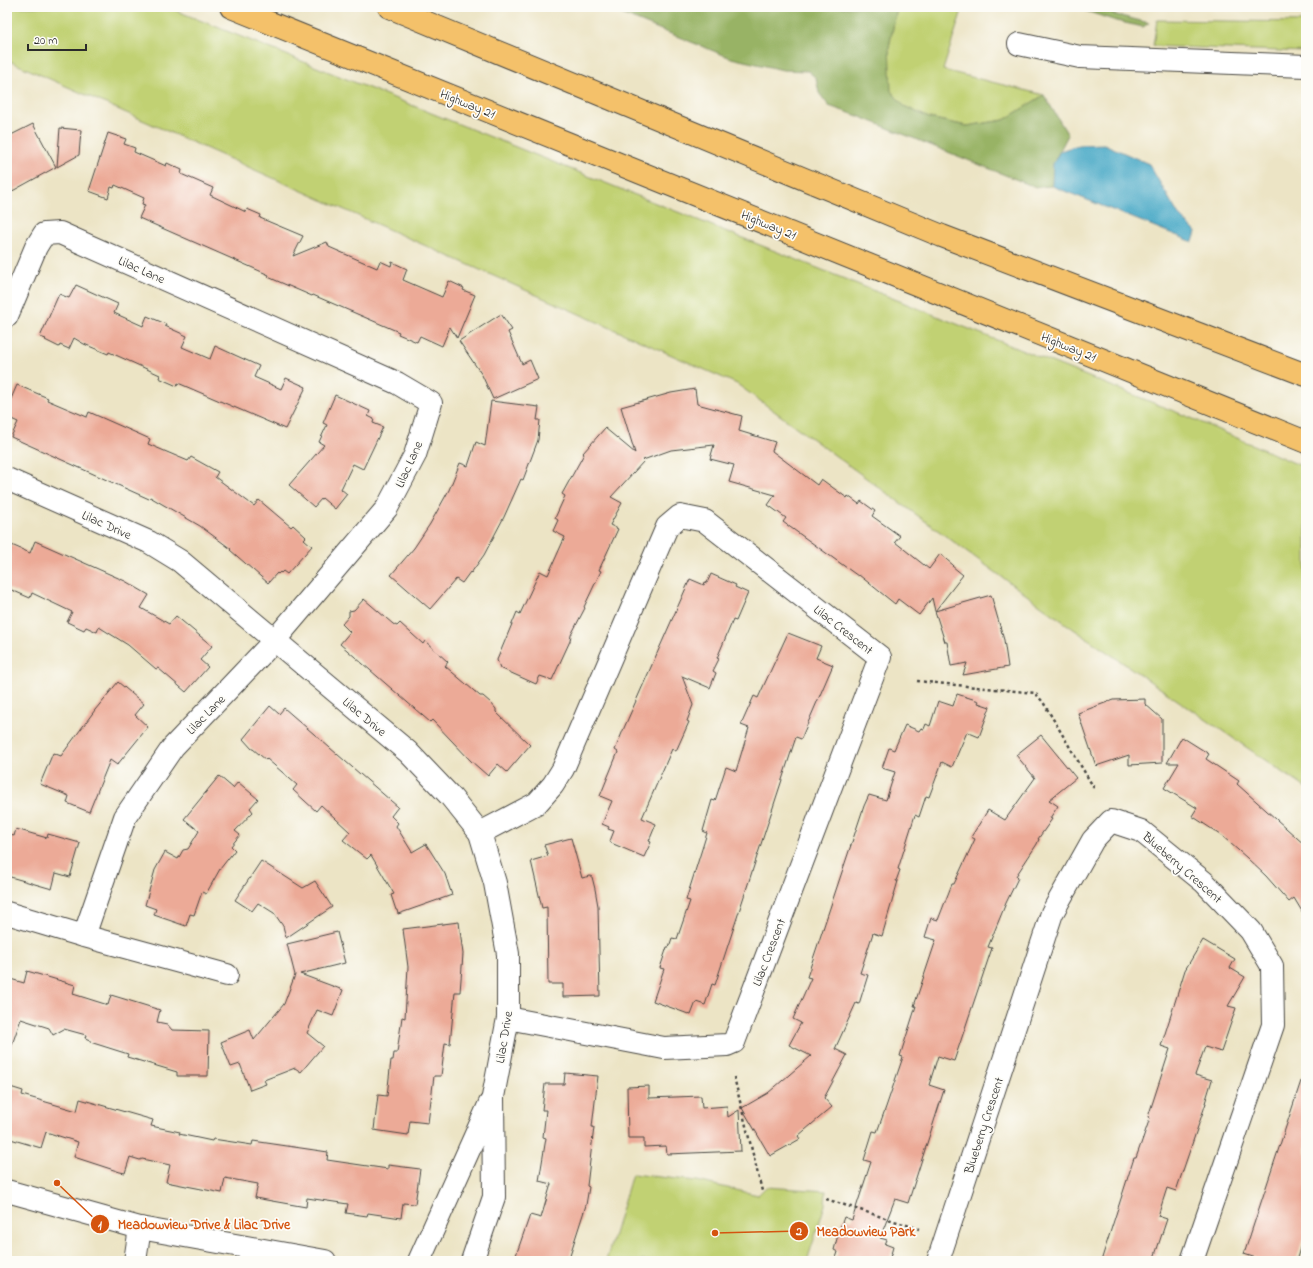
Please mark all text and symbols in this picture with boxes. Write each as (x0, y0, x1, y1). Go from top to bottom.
scale bar (28, 26, 86, 52)
text: 20 m (34, 32, 57, 50)
street label: Highway 21 (437, 85, 498, 125)
street label: Highway 21 (738, 206, 799, 246)
street label: Lilac Lane (115, 252, 168, 289)
street label: Highway 21 (1038, 328, 1099, 368)
street label: Lilac Lane (391, 438, 428, 491)
street label: Lilac Drive (79, 506, 134, 545)
street label: Lilac Crescent (809, 601, 878, 660)
street label: Lilac Lane (182, 691, 230, 739)
street label: Lilac Drive (338, 693, 390, 741)
street label: Blueberry Crescent (1136, 827, 1227, 909)
street label: Lilac Crescent (748, 915, 791, 989)
street label: Lilac Drive (491, 1010, 518, 1065)
street label: Blueberry Crescent (960, 1074, 1010, 1177)
callout: Meadowview Drive & Lilac Drive (90, 1211, 299, 1237)
text: Meadowview Drive & Lilac Drive (118, 1215, 291, 1236)
text: 1 (98, 1217, 102, 1235)
callout: Meadowview Park (789, 1218, 924, 1244)
text: Meadowview Park (817, 1222, 916, 1243)
text: 2 (795, 1223, 802, 1241)

